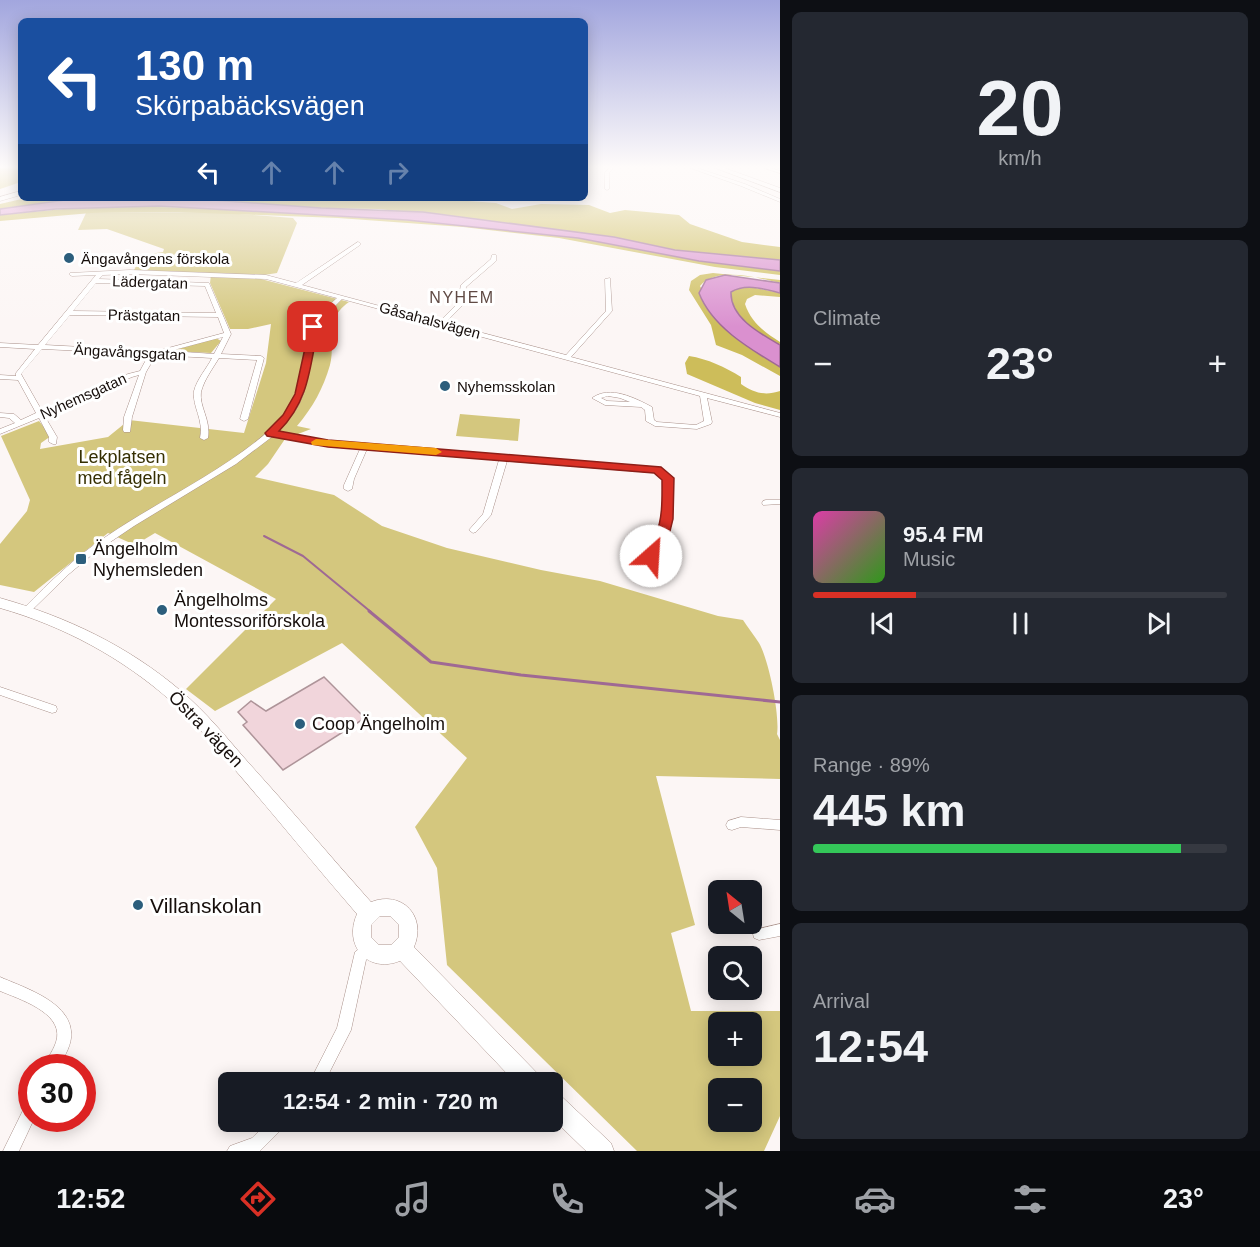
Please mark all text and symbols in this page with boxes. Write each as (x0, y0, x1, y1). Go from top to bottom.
icon: left (36, 42, 114, 120)
text: 130 m (135, 42, 254, 89)
text: 20 (977, 64, 1063, 152)
text: Skörpabäcksvägen (135, 91, 365, 121)
text: km/h (998, 147, 1042, 169)
icon: left (192, 156, 225, 189)
icon: ahead (255, 156, 288, 189)
icon: ahead (318, 156, 351, 189)
icon: right (381, 156, 414, 189)
place label: Ängavångens förskola (81, 250, 230, 267)
marker: Ängavångens förskola (62, 251, 76, 265)
street label: Lädergatan (112, 272, 188, 292)
district label: NYHEM (429, 289, 495, 306)
street label: Gåsahalsvägen (377, 298, 483, 342)
pin (287, 301, 338, 352)
street label: Prästgatan (108, 306, 180, 324)
text: Climate (813, 307, 881, 329)
icon: arrive (296, 310, 329, 343)
text: 23° (986, 338, 1054, 389)
street label: Ängavångsgatan (73, 341, 187, 363)
text: − (813, 345, 832, 382)
text: + (1208, 345, 1227, 382)
street label: Nyhemsgatan (37, 369, 129, 423)
place label: Nyhemsskolan (457, 378, 555, 395)
marker: Nyhemsskolan (438, 379, 452, 393)
park label: Lekplatsen med fågeln (77, 447, 167, 488)
text: 95.4 FM (903, 522, 984, 547)
position arrow (619, 524, 683, 588)
place label: Ängelholm Nyhemsleden (93, 539, 203, 580)
text: Music (903, 548, 955, 570)
marker: Ängelholm Nyhemsleden (74, 552, 88, 566)
place label: Ängelholms Montessoriförskola (174, 590, 326, 631)
marker: Ängelholms Montessoriförskola (155, 603, 169, 617)
icon: previous (866, 607, 899, 640)
icon: pause (1004, 607, 1037, 640)
icon: next (1142, 607, 1175, 640)
street label: Östra vägen (165, 687, 247, 771)
place label: Coop Ängelholm (312, 714, 445, 734)
marker: Coop Ängelholm (293, 717, 307, 731)
text: Range · 89% (813, 754, 930, 776)
text: 445 km (813, 785, 966, 836)
north arrow (708, 880, 762, 934)
map controls (708, 880, 762, 1132)
place label: Villanskolan (150, 894, 262, 917)
marker: Villanskolan (131, 898, 145, 912)
button: search (708, 946, 762, 1000)
text: Arrival (813, 990, 870, 1012)
button: + (708, 1012, 762, 1066)
text: 12:54 (813, 1021, 928, 1072)
speed limit sign: 30 (18, 1054, 96, 1132)
button: − (708, 1078, 762, 1132)
text: 12:54 · 2 min · 720 m (283, 1089, 498, 1114)
icon: directions (237, 1178, 279, 1220)
icon: music (392, 1178, 434, 1220)
icon: phone (546, 1178, 588, 1220)
icon: climate (700, 1178, 742, 1220)
icon: car (854, 1178, 896, 1220)
icon: filters (1009, 1178, 1051, 1220)
text: 12:52 (56, 1184, 125, 1214)
text: 23° (1163, 1184, 1204, 1214)

